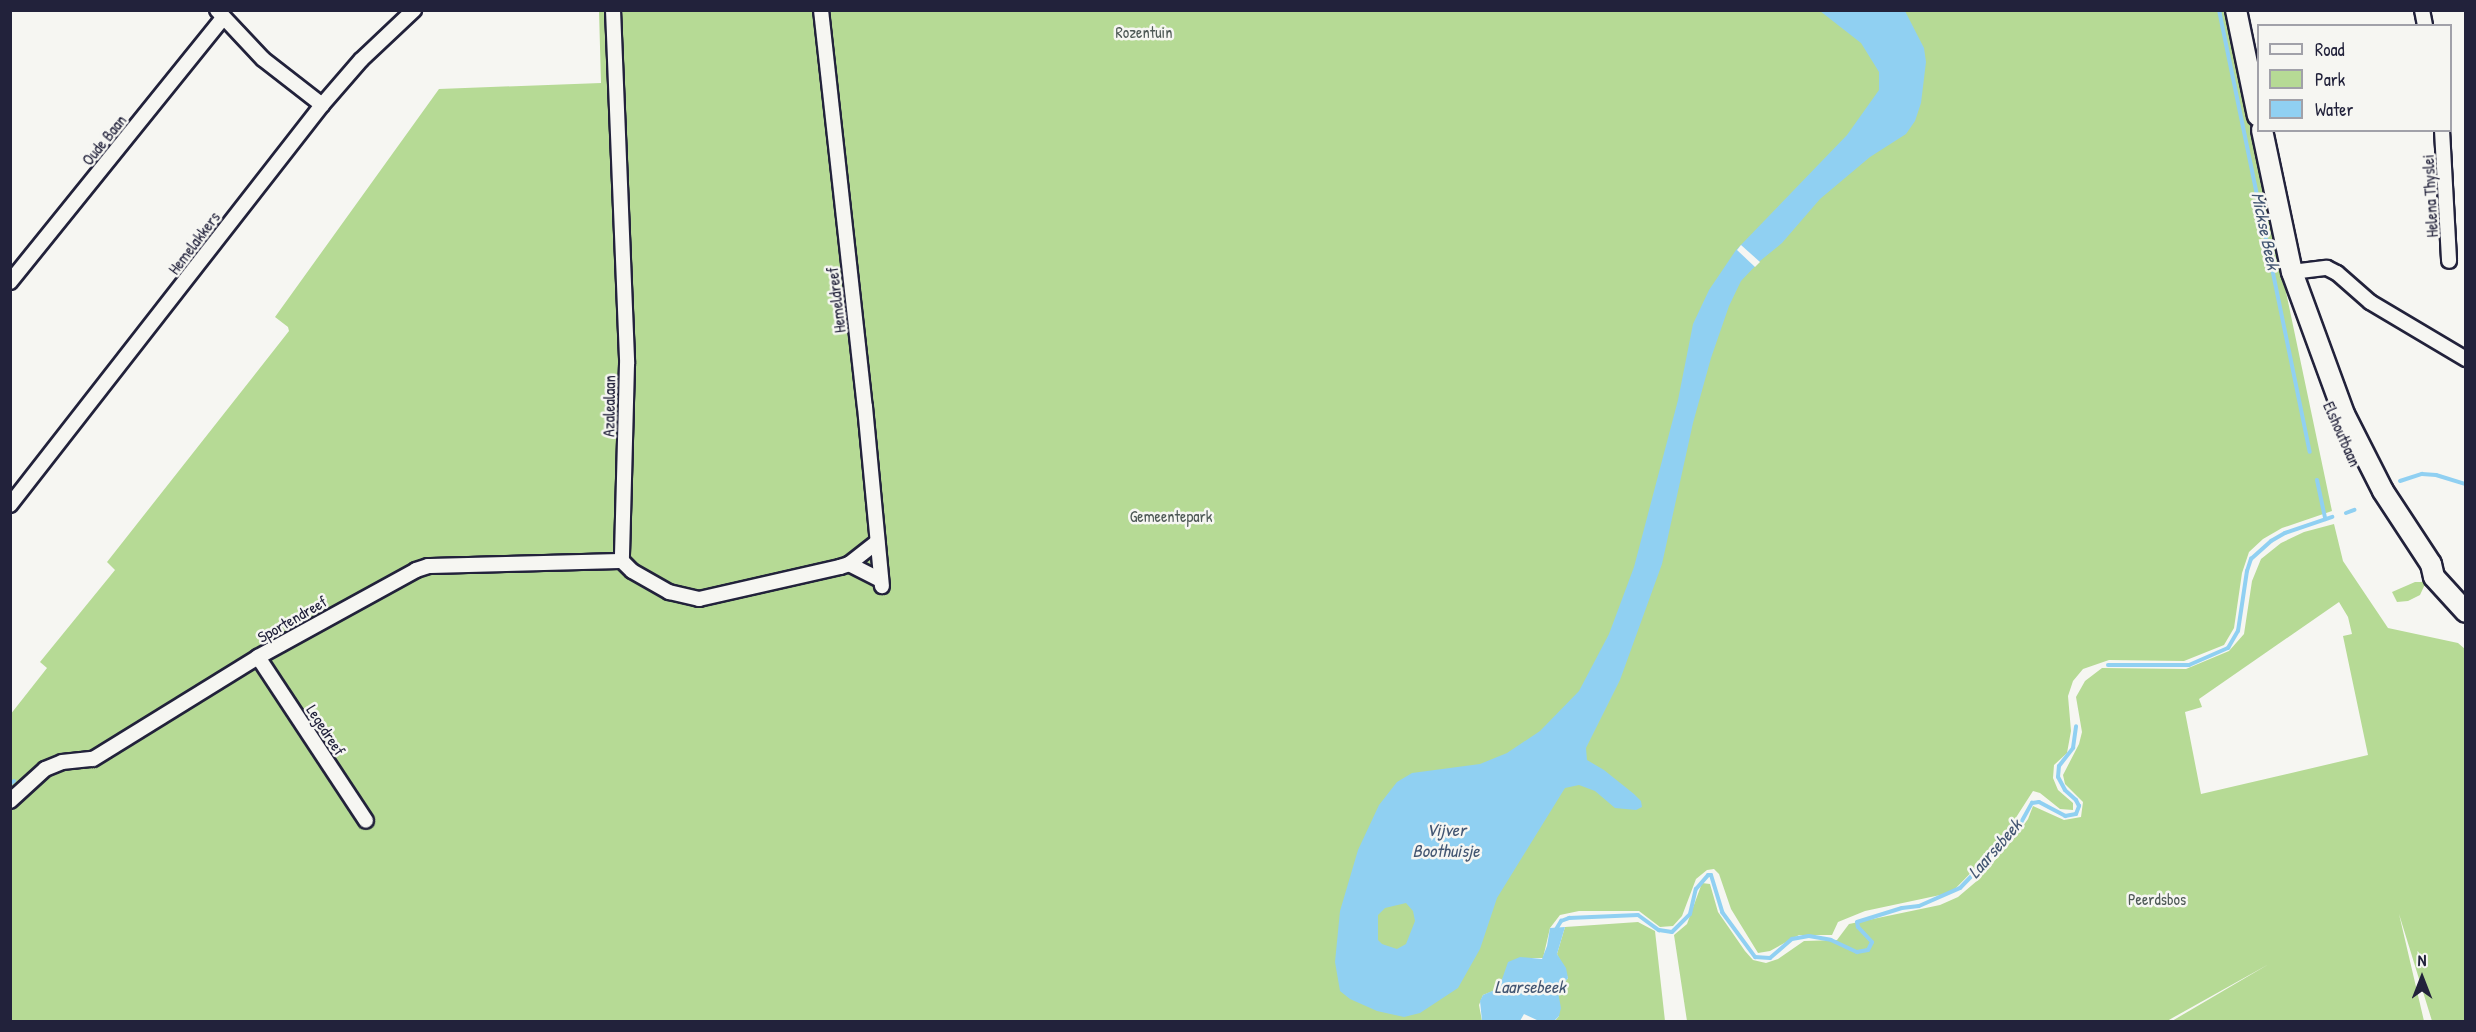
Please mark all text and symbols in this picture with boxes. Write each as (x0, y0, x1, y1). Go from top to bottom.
park label: Rozentuin (1116, 22, 1172, 42)
legend (2257, 24, 2452, 132)
text: Road (2315, 37, 2345, 62)
text: Park (2315, 67, 2345, 92)
text: Water (2315, 97, 2353, 122)
street label: Oude Baan (78, 111, 130, 169)
street label: Helena Thyslei (2418, 154, 2442, 238)
water label: Mickse Beek (2246, 190, 2284, 272)
street label: Hemelakkers (164, 208, 224, 278)
street label: Hemeldreef (822, 266, 850, 334)
street label: Azalealaan (599, 375, 619, 437)
street label: Elshoutbaan (2319, 399, 2365, 469)
park label: Gemeentepark (1130, 506, 1212, 526)
street label: Sportendreef (254, 591, 330, 647)
street label: Legedreef (303, 701, 349, 759)
water label: Laarsebeek (1964, 815, 2026, 883)
water label: Vijver Boothuisje (1413, 820, 1479, 862)
park label: Peerdsbos (2128, 889, 2186, 909)
north arrow (2392, 948, 2452, 1008)
text: N (2418, 949, 2426, 971)
water label: Laarsebeek (1494, 976, 1566, 998)

